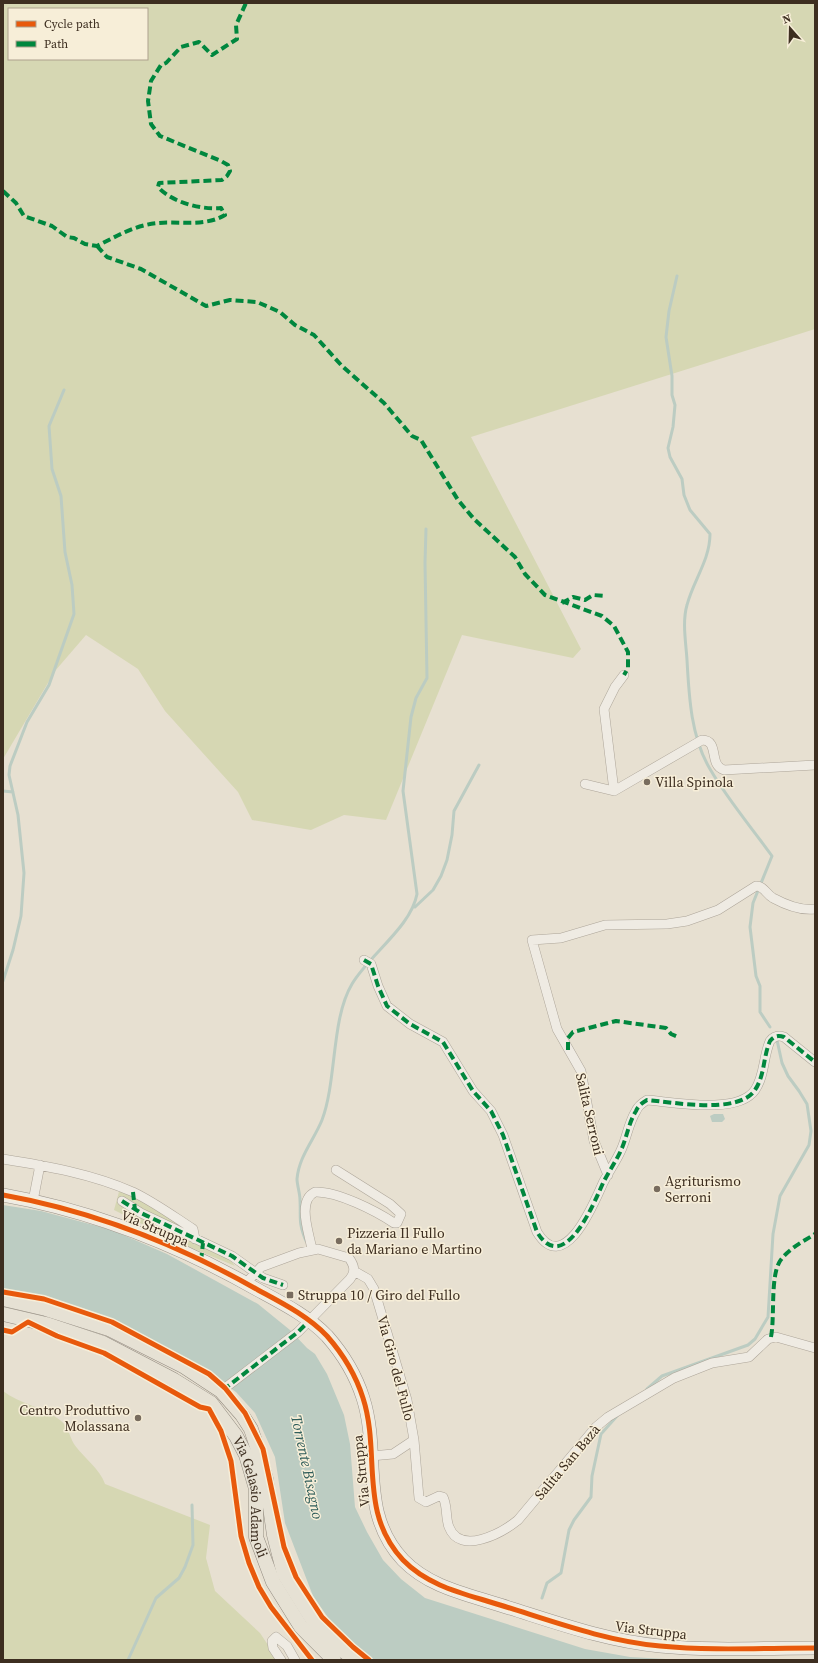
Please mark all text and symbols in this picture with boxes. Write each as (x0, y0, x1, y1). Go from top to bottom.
legend (8, 8, 148, 60)
north arrow (770, 8, 810, 48)
text: N (780, 11, 793, 27)
text: Cycle path (44, 16, 100, 32)
text: Path (44, 36, 68, 52)
place label: Villa Spinola (655, 772, 734, 792)
marker: Villa Spinola (642, 777, 652, 787)
street label: Salita Serroni (571, 1071, 609, 1157)
place label: Agriturismo Serroni (665, 1171, 741, 1207)
marker: Agriturismo Serroni (652, 1184, 662, 1194)
street label: Via Struppa (118, 1205, 193, 1252)
place label: Pizzeria Il Fullo da Mariano e Martino (347, 1223, 482, 1259)
marker: Pizzeria Il Fullo da Mariano e Martino (334, 1236, 344, 1246)
place label: Struppa 10 / Giro del Fullo (298, 1285, 460, 1305)
marker: Struppa 10 / Giro del Fullo (285, 1290, 295, 1300)
street label: Via Giro del Fullo (372, 1313, 420, 1423)
place label: Centro Produttivo Molassana (19, 1400, 131, 1436)
marker: Centro Produttivo Molassana (133, 1413, 143, 1423)
water label: Torrente Bisagno (286, 1413, 329, 1521)
street label: Salita San Bazà (529, 1419, 605, 1504)
street label: Via Gelasio Adamoli (228, 1432, 273, 1561)
street label: Via Struppa (347, 1433, 375, 1508)
street label: Via Struppa (614, 1616, 689, 1644)

